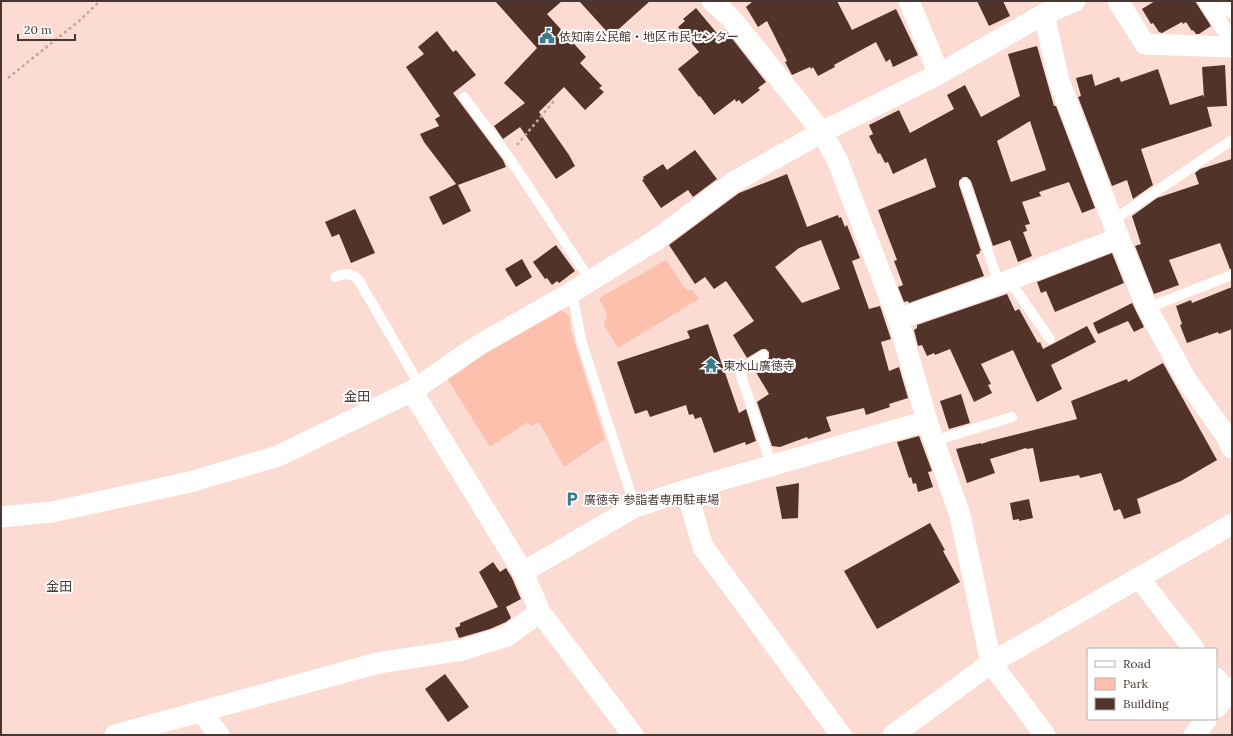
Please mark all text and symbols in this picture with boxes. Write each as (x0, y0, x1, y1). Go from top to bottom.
scale bar (18, 16, 75, 42)
text: 20 m (24, 22, 52, 37)
public building icon: 依知南公民館・地区市民センター (538, 27, 556, 45)
place label: 依知南公民館・地区市民センター (559, 29, 739, 44)
temple icon: 東水山廣徳寺 (702, 356, 720, 374)
place label: 東水山廣徳寺 (723, 358, 795, 373)
district label: 金田 (344, 388, 370, 405)
parking icon: 廣徳寺 参詣者専用駐車場 (563, 490, 581, 508)
place label: 廣徳寺 参詣者専用駐車場 (584, 492, 719, 507)
district label: 金田 (46, 578, 72, 595)
legend (1087, 648, 1217, 720)
text: Road (1123, 656, 1151, 671)
text: Park (1123, 676, 1149, 691)
text: Building (1123, 696, 1169, 711)

